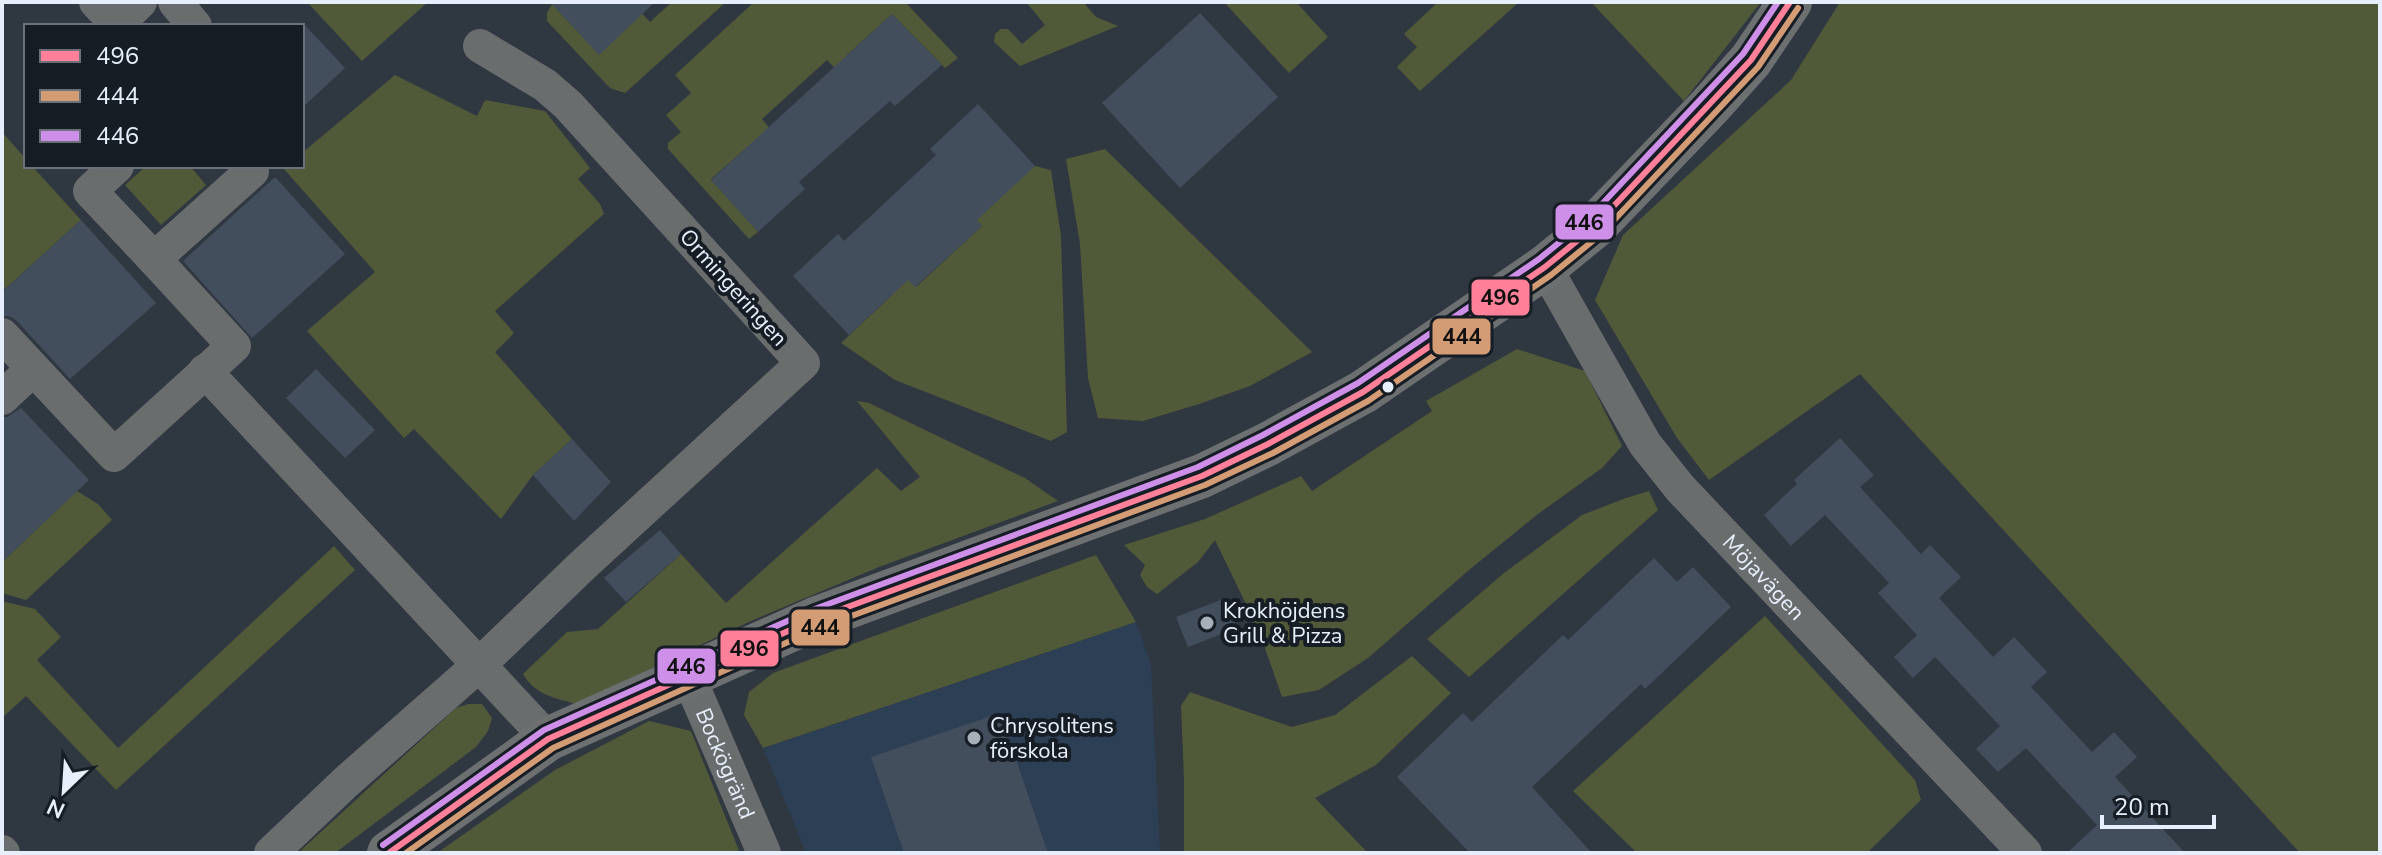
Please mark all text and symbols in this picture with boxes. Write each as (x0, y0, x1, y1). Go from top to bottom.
legend (24, 24, 304, 168)
text: 496 (96, 40, 139, 72)
text: 444 (96, 80, 139, 112)
text: 446 (96, 120, 139, 152)
line badge: 446 (1554, 203, 1615, 241)
text: 446 (1564, 208, 1604, 238)
street label: Ormingeringen (672, 223, 794, 353)
line badge: 496 (1470, 278, 1531, 317)
text: 496 (1480, 283, 1520, 313)
line badge: 444 (1431, 317, 1492, 356)
text: 444 (1442, 322, 1482, 352)
unlabelled marker (1380, 379, 1396, 395)
street label: Möjavägen (1716, 528, 1811, 627)
place label: Krokhöjdens Grill & Pizza (1223, 596, 1345, 651)
line badge: 444 (790, 608, 851, 647)
text: 444 (800, 613, 840, 643)
marker: Krokhöjdens Grill & Pizza (1198, 614, 1216, 632)
line badge: 496 (719, 629, 780, 668)
text: 496 (729, 634, 769, 664)
line badge: 446 (656, 647, 717, 685)
text: 446 (666, 652, 706, 682)
street label: Bockögränd (688, 704, 762, 824)
place label: Chrysolitens förskola (990, 711, 1114, 766)
marker: Chrysolitens förskola (965, 729, 983, 747)
north arrow (24, 751, 104, 831)
scale bar (2102, 779, 2214, 829)
text: N (42, 791, 70, 825)
text: 20 m (2114, 791, 2170, 823)

